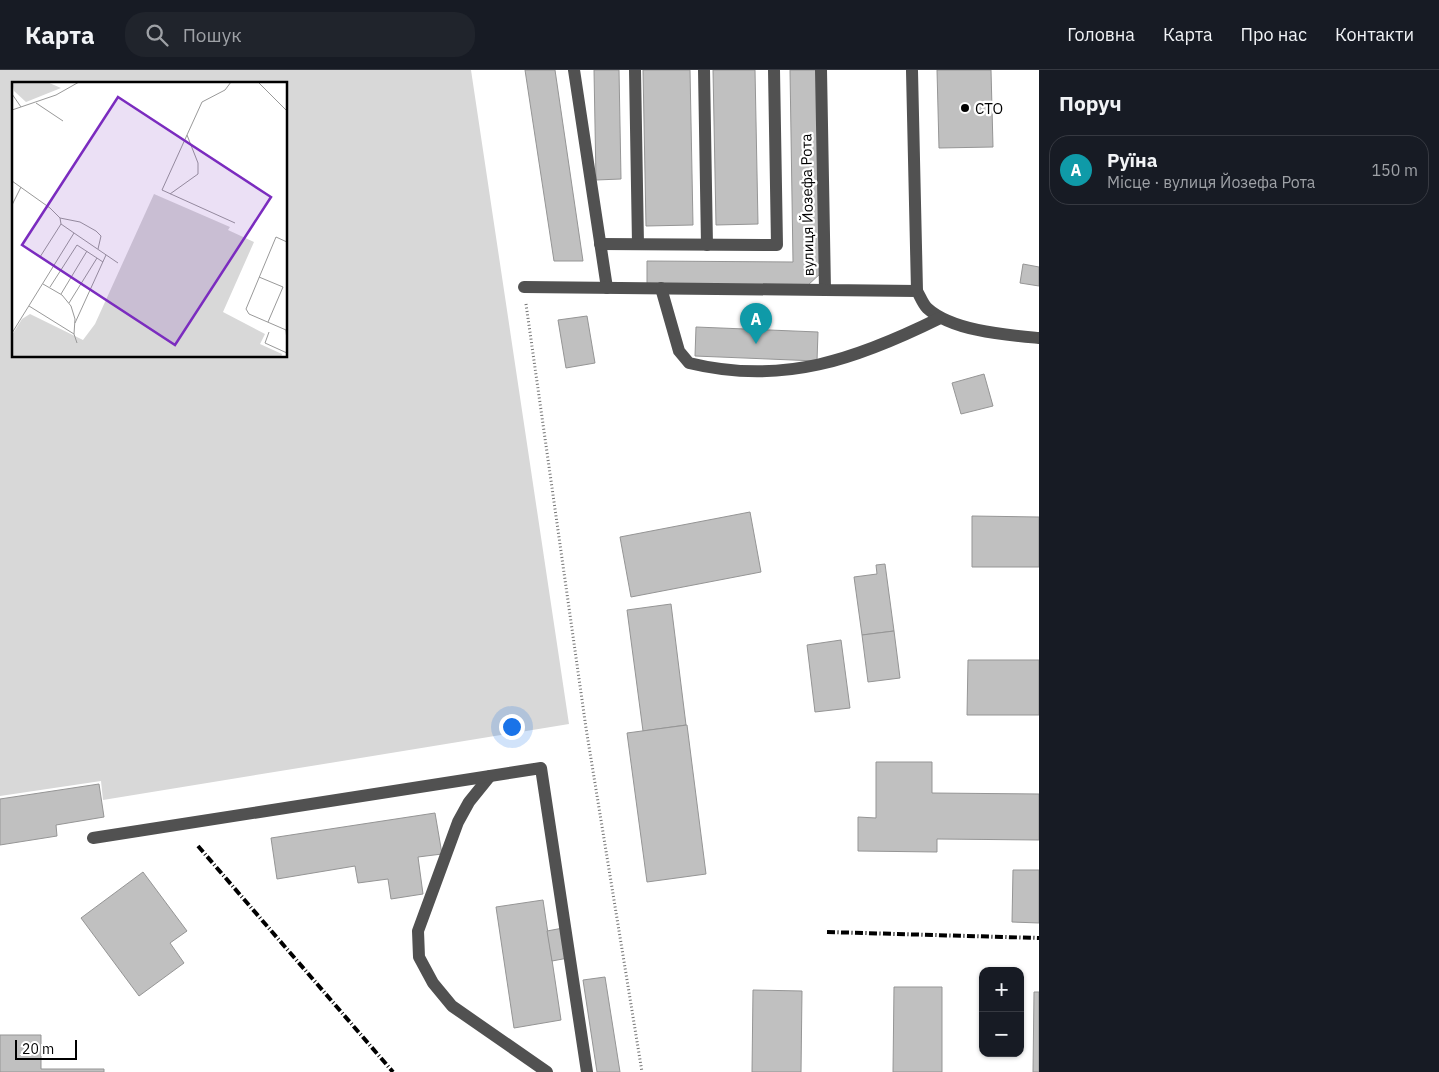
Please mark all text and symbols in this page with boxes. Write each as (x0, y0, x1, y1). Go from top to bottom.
search box (125, 12, 475, 57)
text: Карта (25, 19, 95, 51)
icon: search (143, 21, 171, 49)
text: Пошук (183, 23, 242, 47)
text: Головна (1067, 23, 1135, 46)
text: Карта (1163, 23, 1213, 46)
text: Про нас (1241, 23, 1307, 46)
text: Контакти (1335, 23, 1414, 46)
inset map (12, 82, 288, 358)
text: Поруч (1059, 89, 1122, 117)
place label: СТО (975, 99, 1003, 118)
marker: СТО (959, 102, 971, 114)
street label: вулиця Йозефа Рота (796, 133, 818, 277)
text: Руїна (1107, 148, 1157, 172)
text: A (1071, 160, 1081, 180)
text: 150 m (1371, 160, 1418, 180)
text: Місце · вулиця Йозефа Рота (1107, 172, 1315, 192)
pin: A (740, 303, 772, 344)
your location (499, 714, 525, 740)
map controls (979, 967, 1024, 1057)
button: + (979, 967, 1024, 1012)
button: − (979, 1012, 1024, 1057)
scale bar (15, 1037, 78, 1060)
text: 20 m (22, 1040, 54, 1058)

